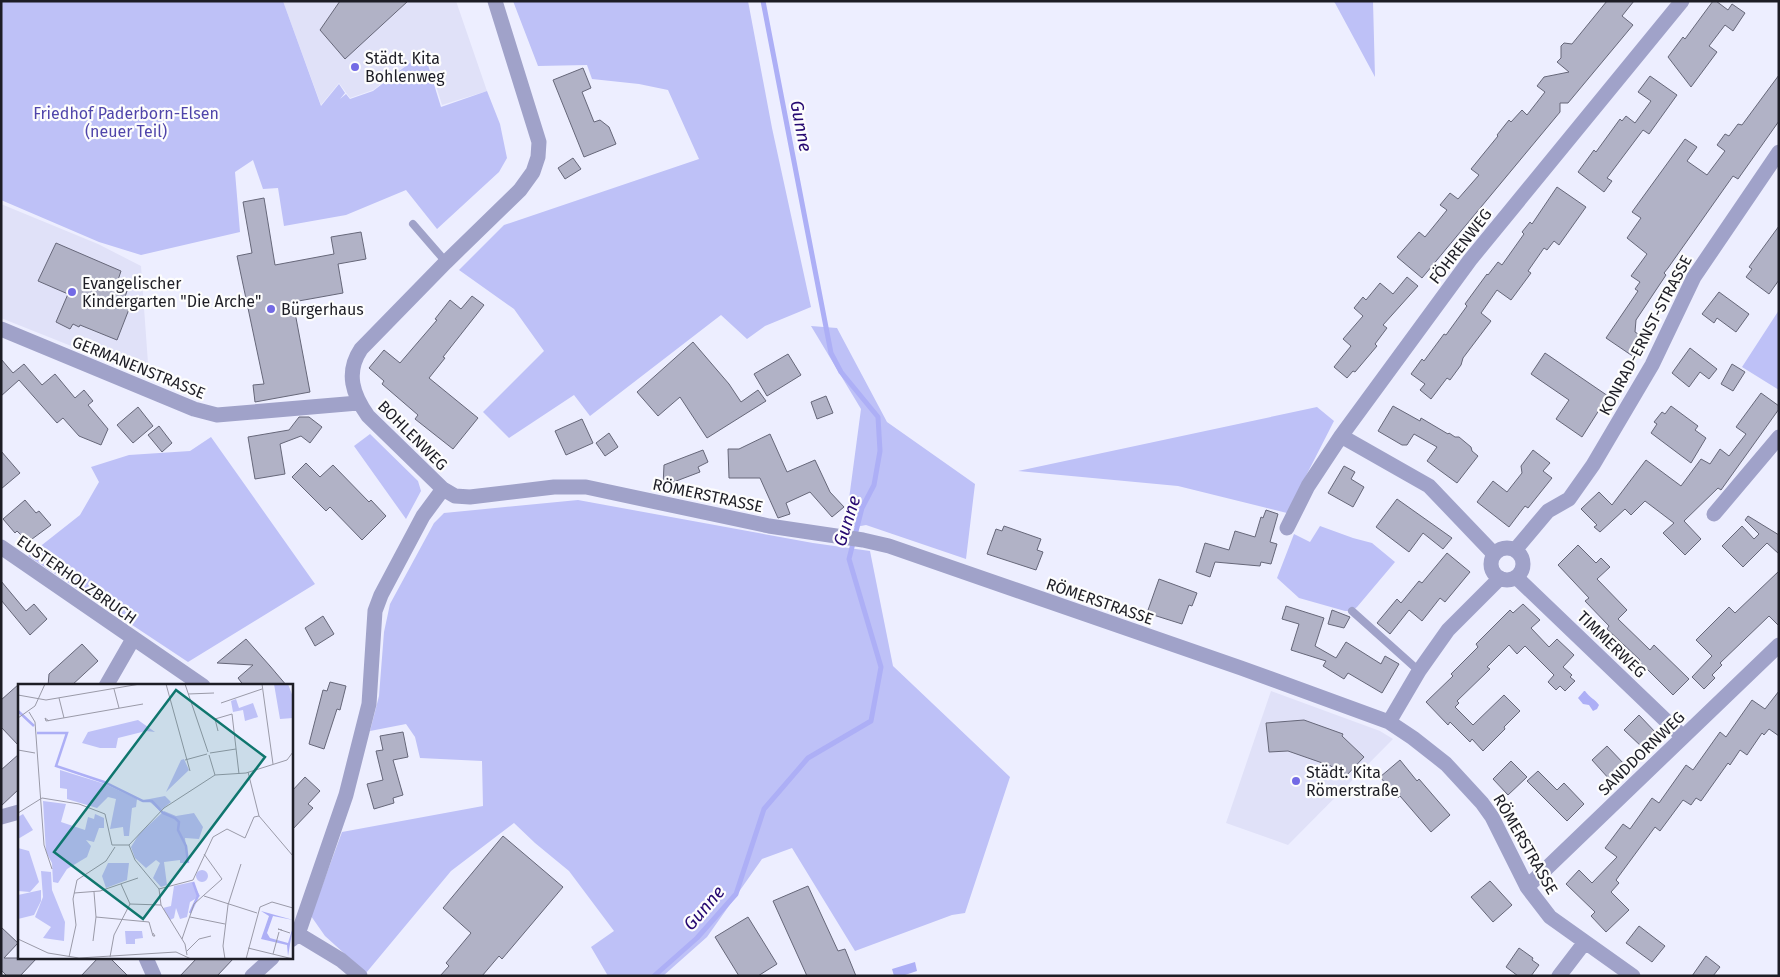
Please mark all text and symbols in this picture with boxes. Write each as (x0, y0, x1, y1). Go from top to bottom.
place label: Städt. Kita Bohlenweg (365, 49, 445, 86)
marker: Städt. Kita Bohlenweg (349, 61, 361, 73)
water label: Gunne (785, 98, 817, 154)
park label: Friedhof Paderborn-Elsen (neuer Teil) (33, 104, 219, 141)
street label: FÖHRENWEG (1425, 205, 1496, 288)
street label: KONRAD-ERNST-STRASSE (1595, 252, 1696, 419)
place label: Evangelischer Kindergarten "Die Arche" (82, 274, 261, 311)
marker: Evangelischer Kindergarten "Die Arche" (66, 286, 78, 298)
place label: Bürgerhaus (281, 300, 364, 319)
marker: Bürgerhaus (265, 303, 277, 315)
street label: GERMANENSTRASSE (70, 332, 208, 403)
street label: BOHLENWEG (374, 397, 451, 474)
street label: RÖMERSTRASSE (651, 475, 765, 516)
water label: Gunne (829, 493, 865, 549)
street label: EUSTERHOLZBRUCH (13, 531, 140, 628)
street label: RÖMERSTRASSE (1044, 574, 1156, 629)
street label: TIMMERWEG (1573, 607, 1650, 682)
inset map (18, 684, 292, 960)
street label: SANDDORNWEG (1594, 707, 1688, 799)
place label: Städt. Kita Römerstraße (1306, 763, 1399, 800)
marker: Städt. Kita Römerstraße (1290, 775, 1302, 787)
street label: RÖMERSTRASSE (1489, 791, 1562, 898)
water label: Gunne (679, 881, 729, 935)

